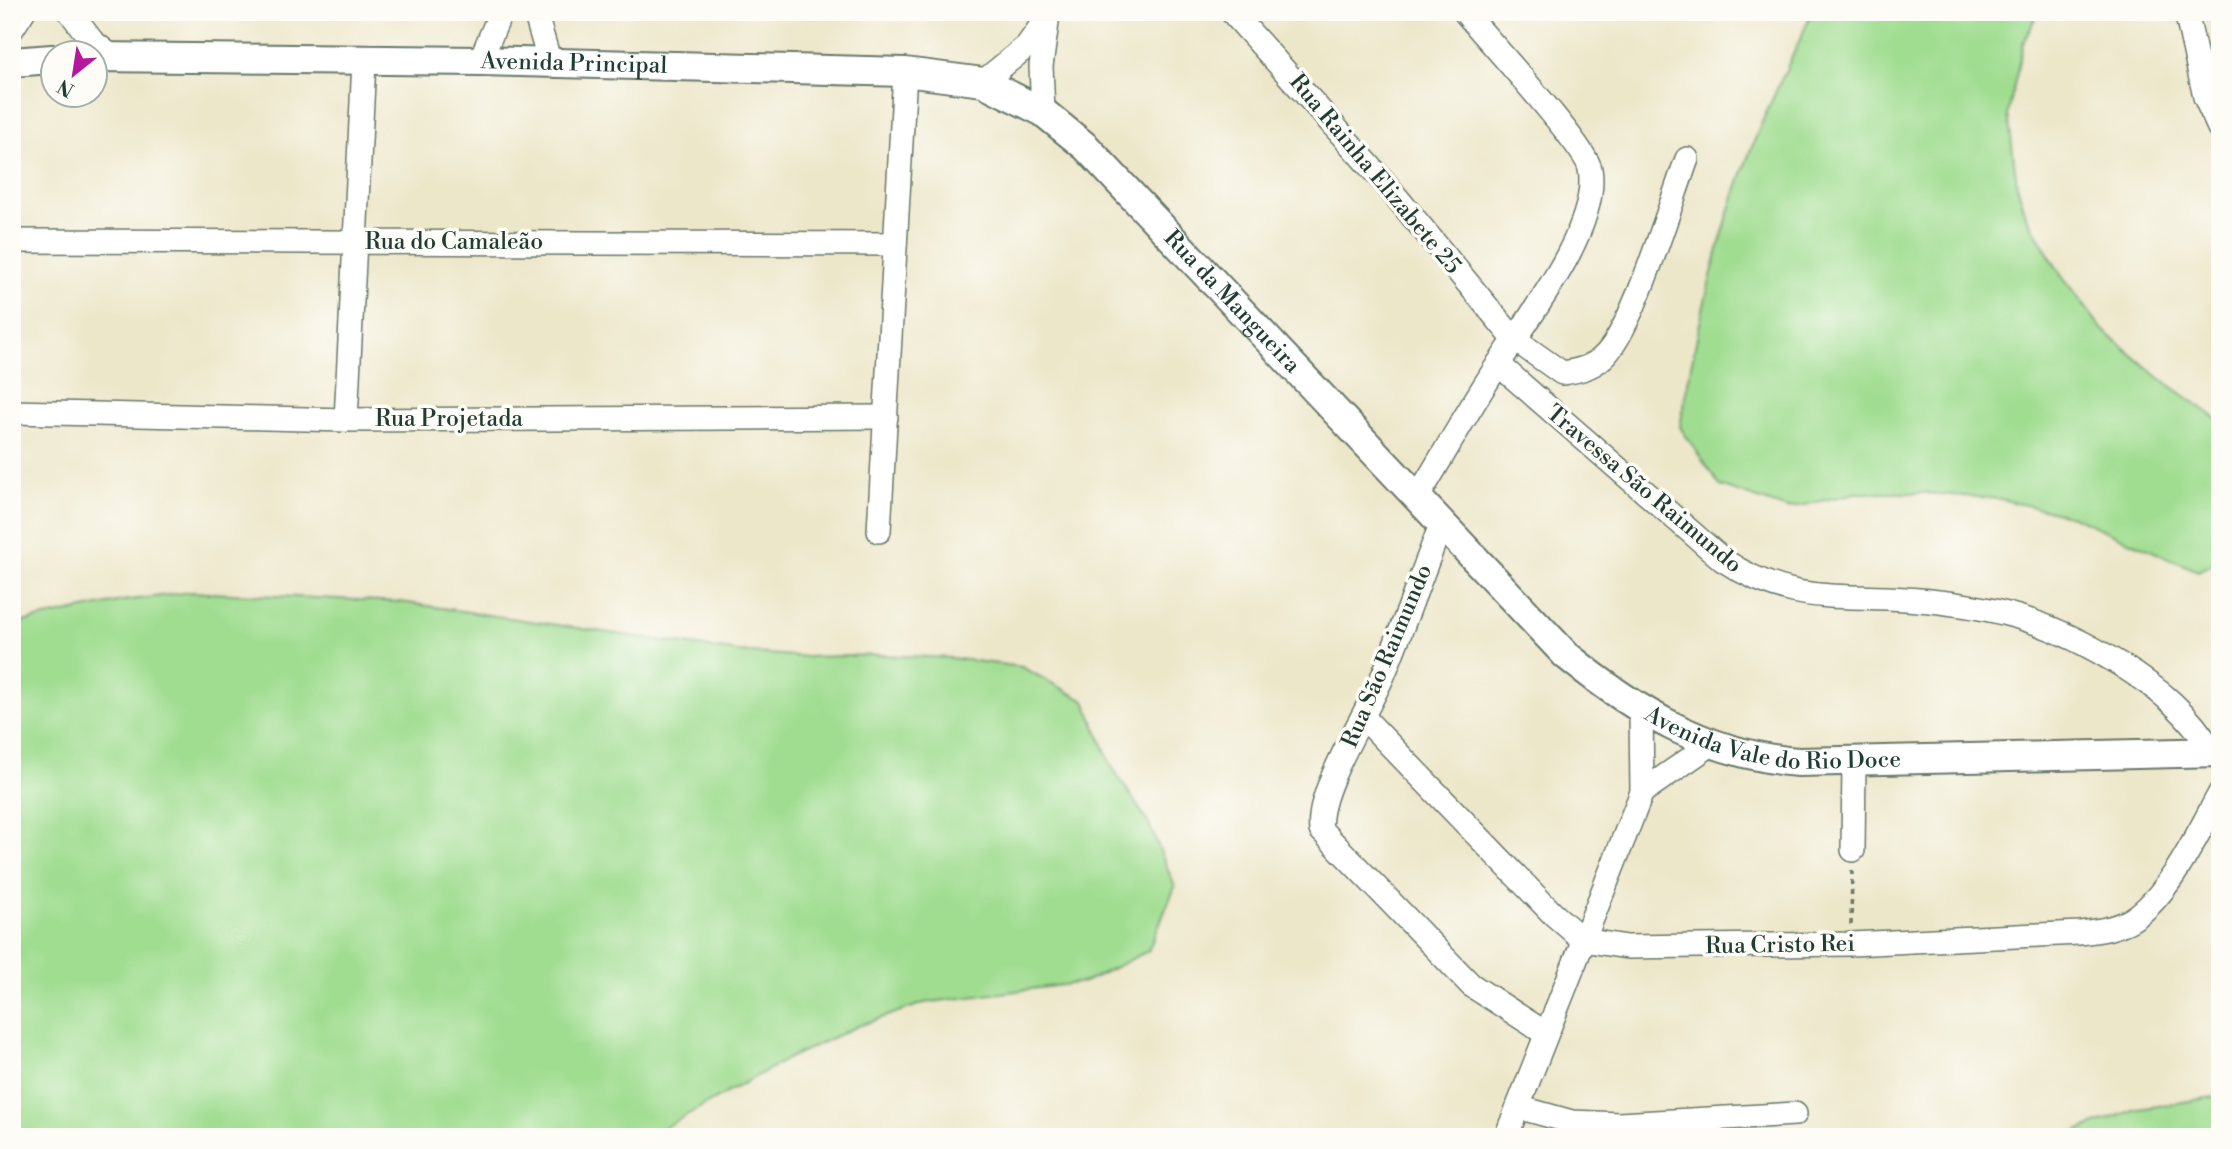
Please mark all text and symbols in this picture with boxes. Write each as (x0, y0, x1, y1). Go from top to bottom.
north arrow (38, 38, 108, 108)
street label: Avenida Principal (479, 47, 668, 80)
street label: Rua Rainha Elizabete 25 (1283, 68, 1467, 280)
text: N (53, 74, 79, 102)
street label: Rua da Mangueira (1158, 224, 1306, 379)
street label: Rua do Camaleão (365, 228, 543, 256)
street label: Travessa São Raimundo (1540, 399, 1748, 579)
street label: Rua Projetada (375, 405, 523, 433)
street label: Rua São Raimundo (1336, 560, 1438, 752)
street label: Avenida Vale do Rio Doce (1639, 700, 1901, 776)
street label: Rua Cristo Rei (1705, 930, 1855, 960)

